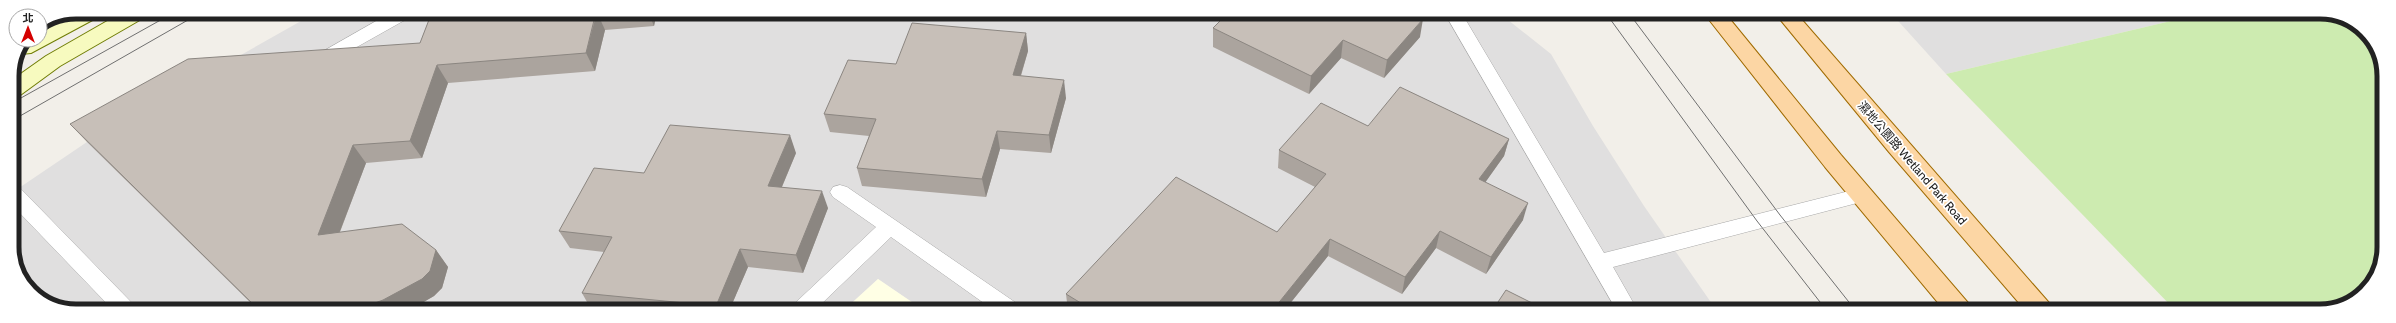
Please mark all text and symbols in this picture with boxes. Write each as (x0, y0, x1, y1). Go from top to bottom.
north arrow (8, 8, 48, 48)
text: 北 (23, 11, 34, 25)
street label: 濕地公園路 Wetland Park Road (1855, 98, 1970, 228)

